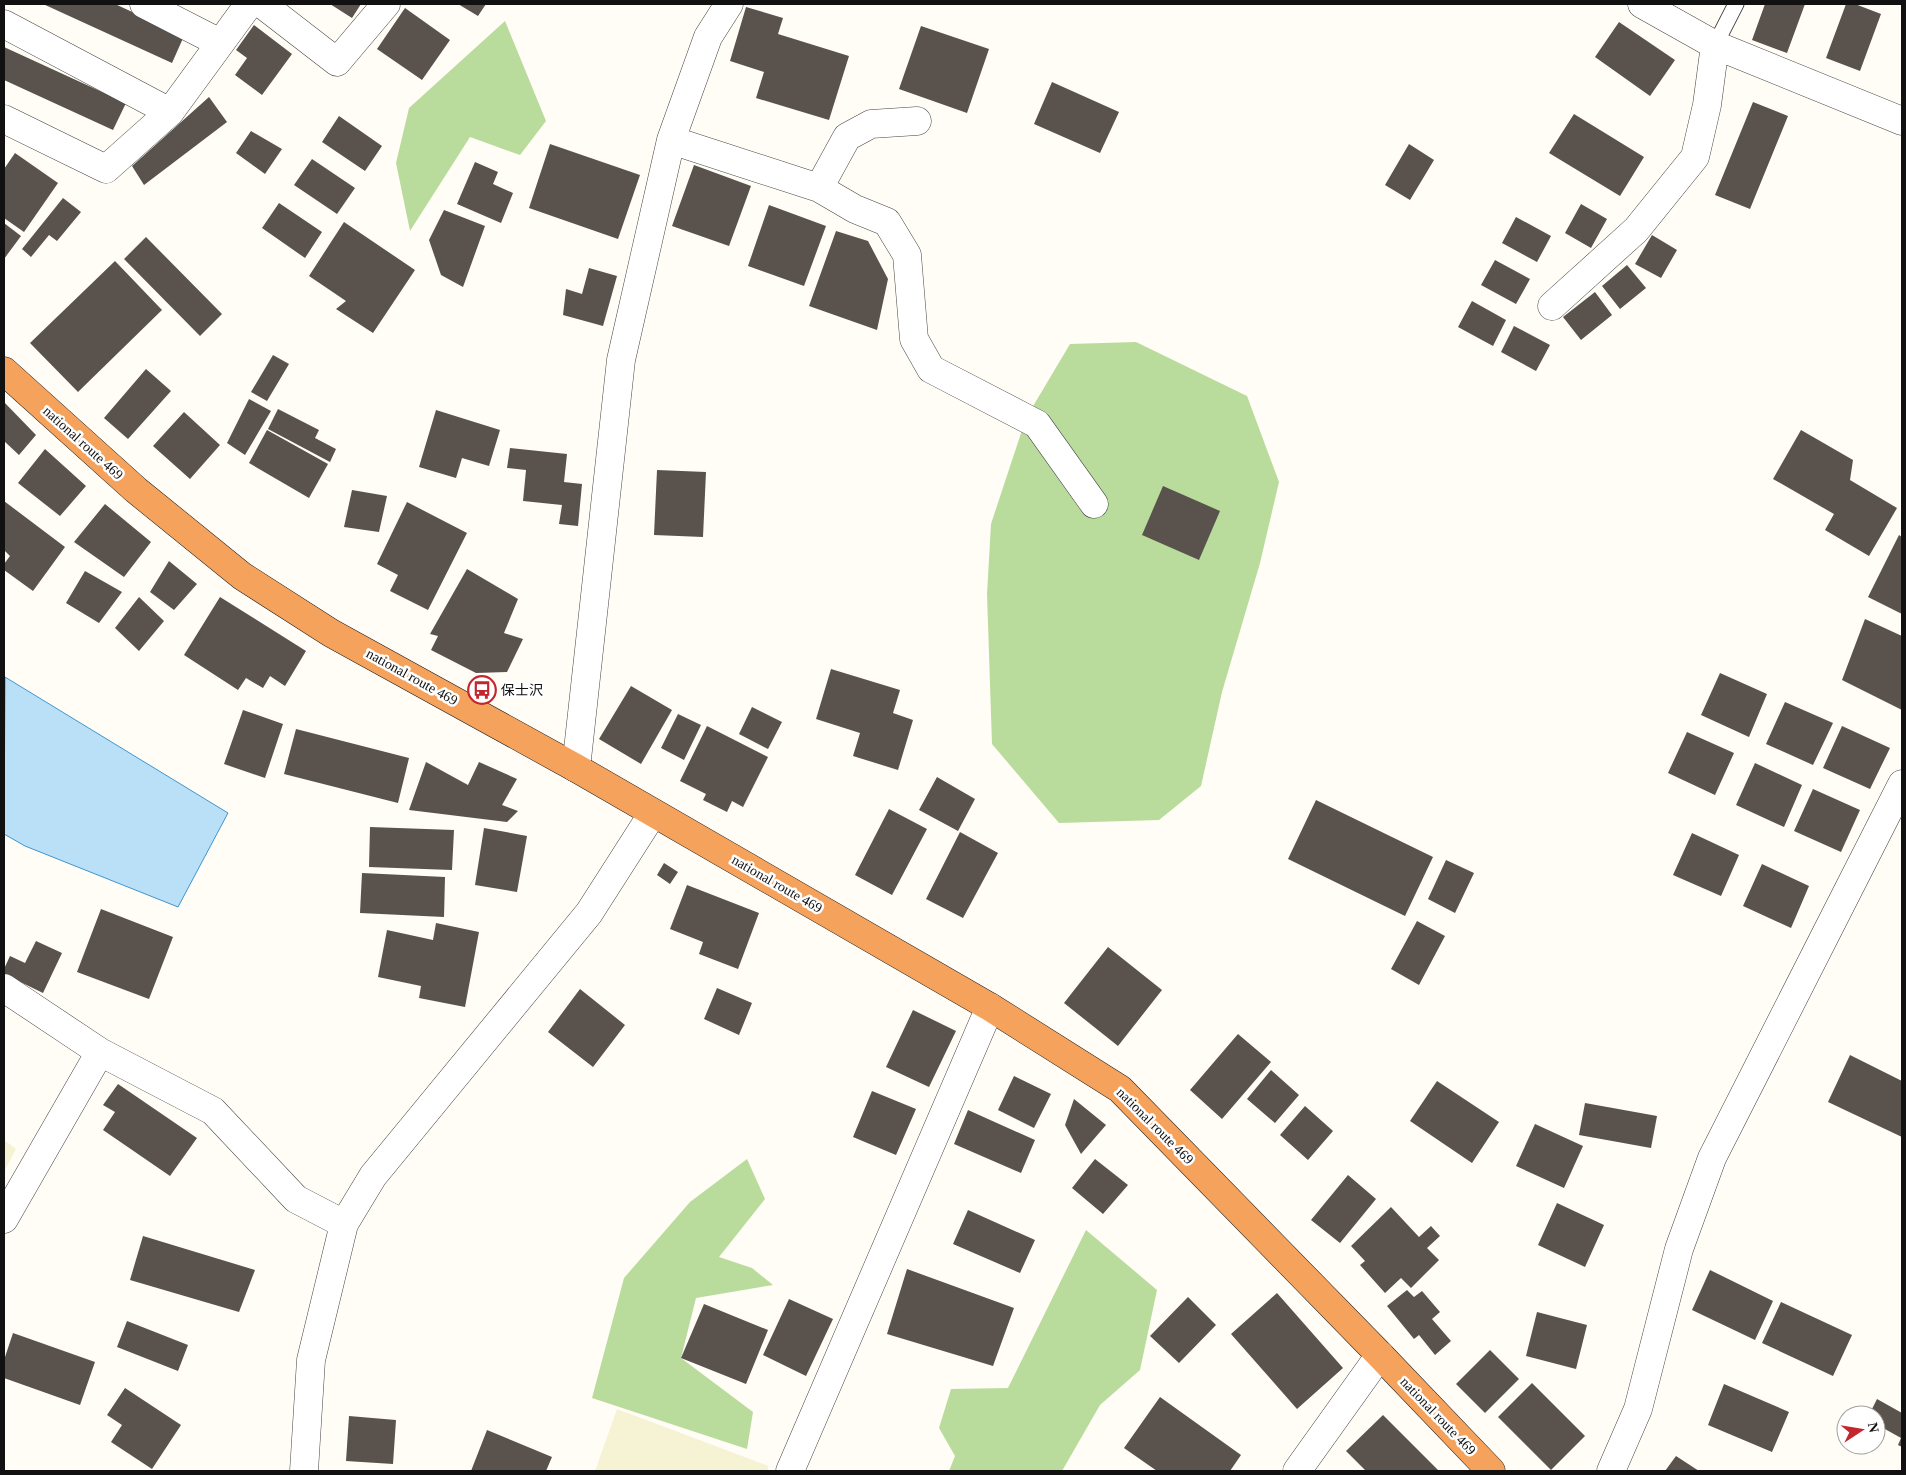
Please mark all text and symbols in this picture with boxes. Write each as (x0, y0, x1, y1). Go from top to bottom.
street label: national route 469 (40, 403, 126, 483)
street label: national route 469 (364, 646, 460, 708)
bus stop icon: 保士沢 (467, 675, 497, 705)
place label: 保士沢 (501, 683, 543, 698)
street label: national route 469 (729, 852, 825, 916)
street label: national route 469 (1114, 1085, 1196, 1167)
street label: national route 469 (1397, 1374, 1479, 1458)
north arrow (1836, 1405, 1886, 1455)
text: N (1865, 1421, 1882, 1434)

